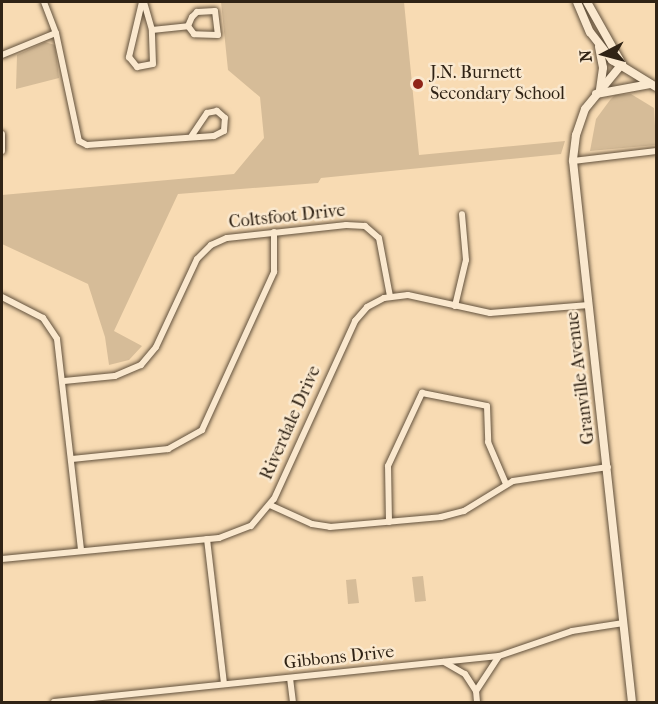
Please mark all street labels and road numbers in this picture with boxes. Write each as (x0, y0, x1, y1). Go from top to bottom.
street label: Coltsfoot Drive (228, 200, 346, 234)
street label: Granville Avenue (562, 310, 600, 446)
street label: Riverdale Drive (256, 363, 326, 483)
street label: Gibbons Drive (283, 641, 395, 675)

